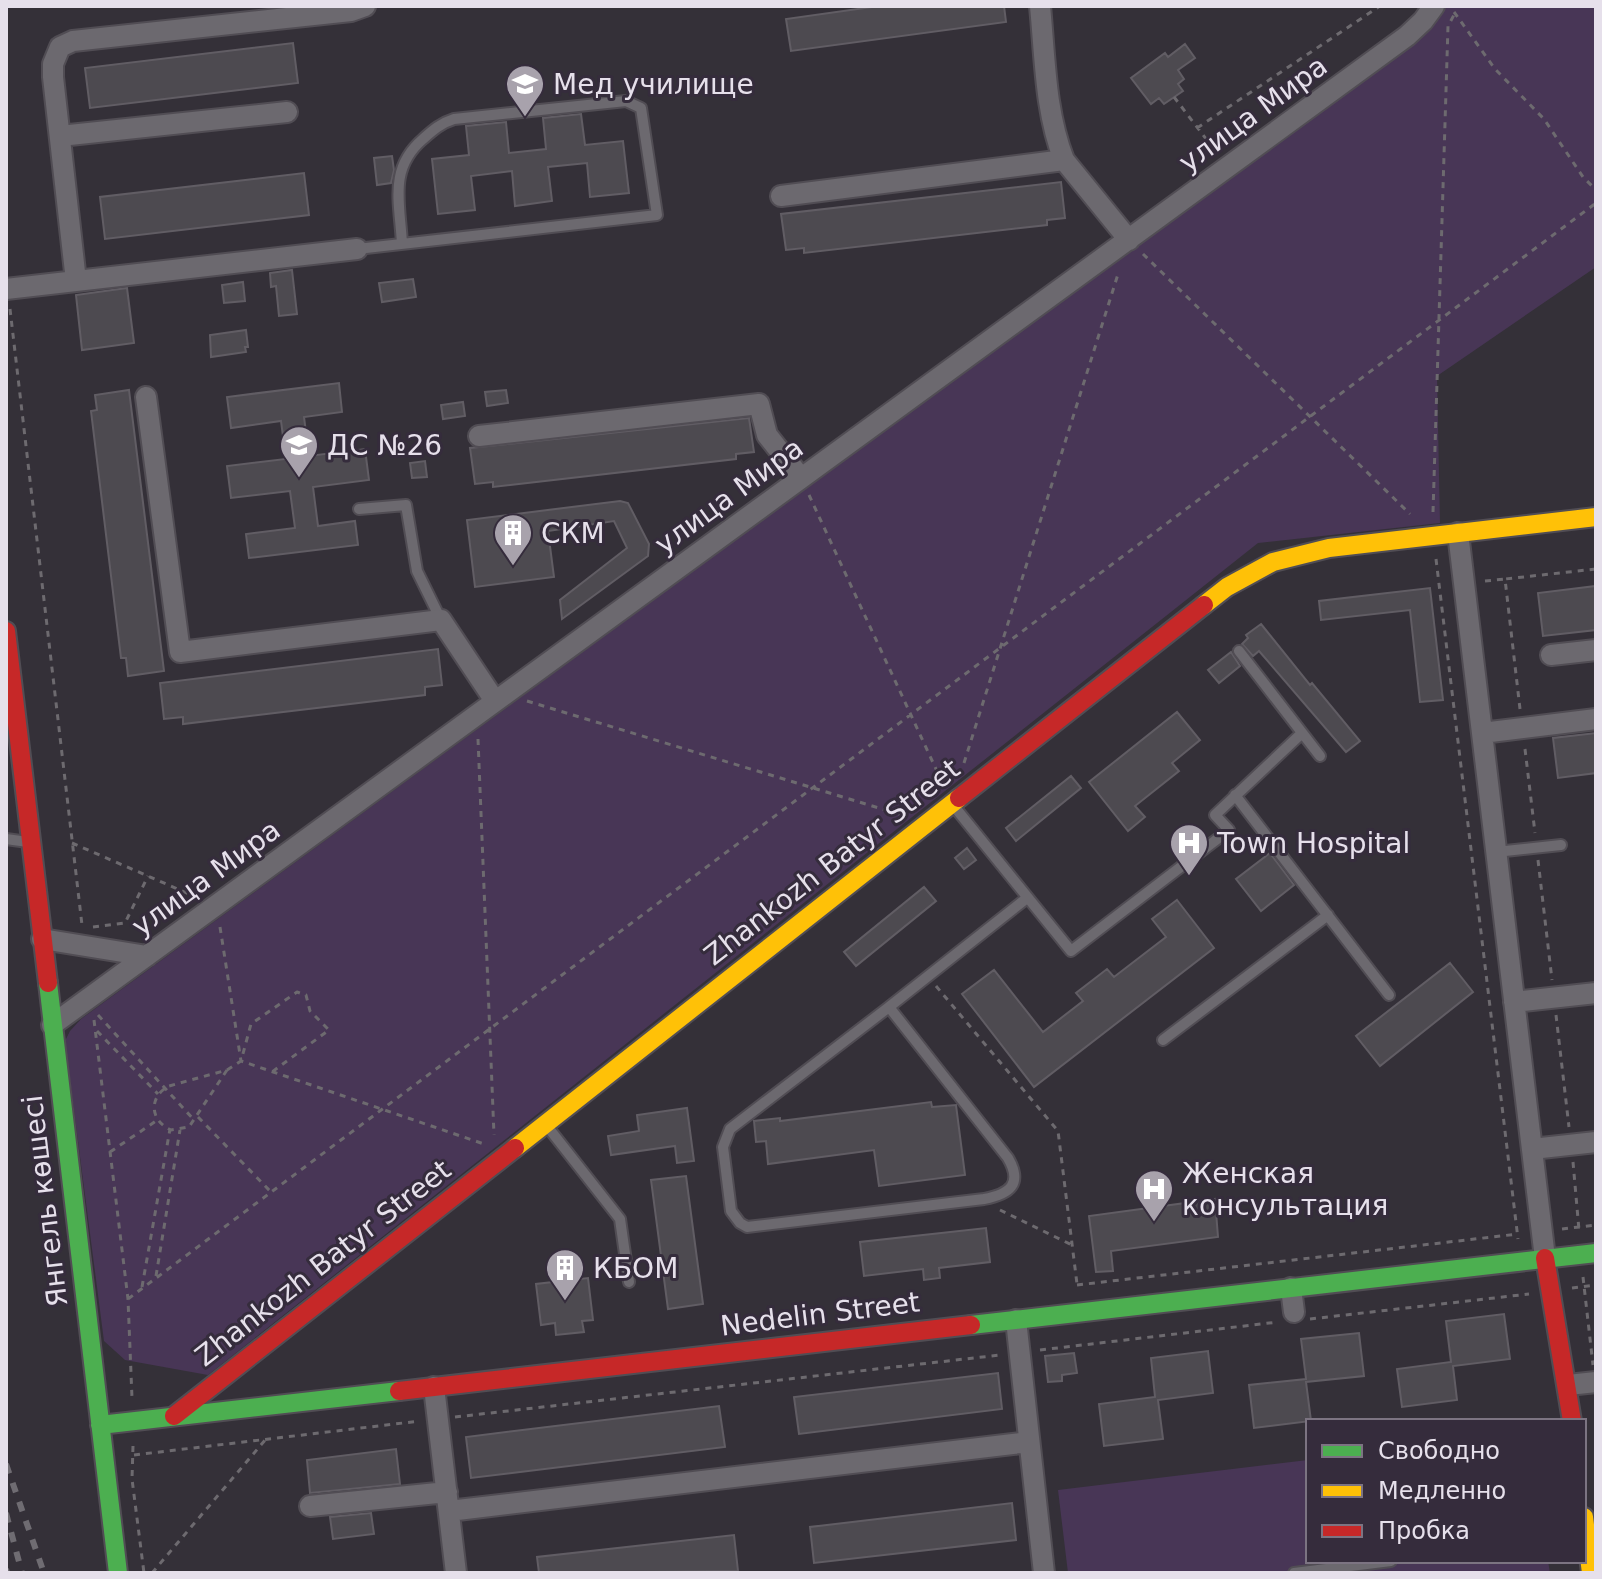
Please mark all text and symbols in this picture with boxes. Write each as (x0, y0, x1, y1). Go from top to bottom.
street label: улица Мира (1172, 49, 1334, 179)
school or university icon: Мед училище (504, 63, 546, 118)
place label: Мед училище (553, 68, 754, 101)
school or university icon: ДС №26 (278, 424, 320, 479)
place label: ДС №26 (327, 429, 442, 462)
street label: улица Мира (648, 431, 810, 561)
building icon: СКМ (492, 512, 534, 567)
place label: СКМ (541, 517, 605, 550)
street label: Zhankozh Batyr Street (698, 752, 966, 972)
street label: улица Мира (125, 813, 287, 943)
hospital icon: Town Hospital (1168, 822, 1210, 877)
place label: Town Hospital (1216, 827, 1410, 860)
street label: Янгель көшесі (16, 1093, 74, 1309)
street label: Zhankozh Batyr Street (189, 1153, 457, 1373)
place label: Женская консультация (1182, 1157, 1388, 1222)
hospital icon: Женская консультация (1133, 1168, 1175, 1223)
building icon: КБОМ (544, 1247, 586, 1302)
place label: КБОМ (593, 1252, 678, 1285)
street label: Nedelin Street (719, 1285, 922, 1343)
legend (1306, 1419, 1586, 1563)
text: Свободно (1378, 1437, 1500, 1465)
text: Медленно (1378, 1477, 1506, 1505)
text: Пробка (1378, 1517, 1470, 1545)

